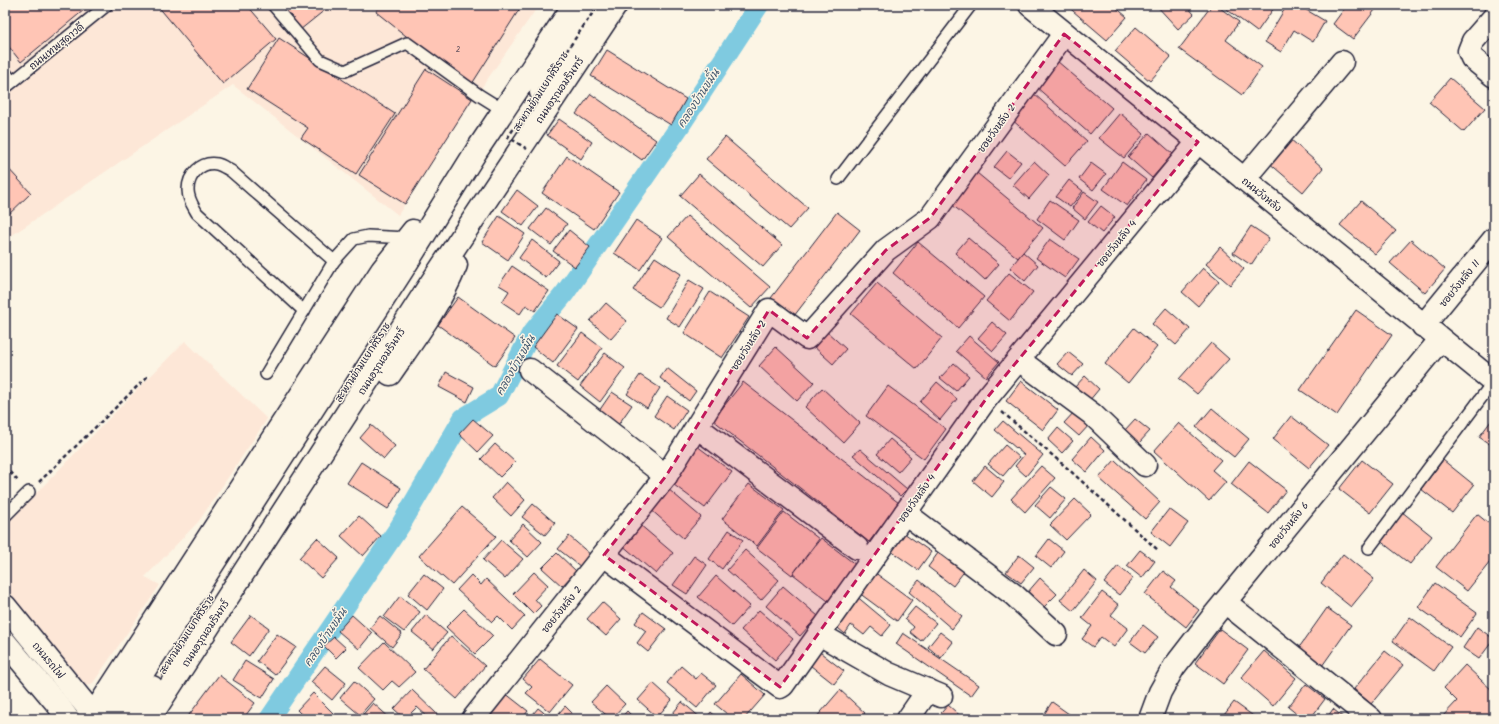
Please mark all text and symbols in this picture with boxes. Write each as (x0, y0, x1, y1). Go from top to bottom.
street label: ถนนเทพสุดาวดี (25, 19, 88, 74)
house number: 2 (456, 43, 461, 56)
street label: สะพานข้ามแยกศิริราช (509, 48, 573, 135)
street label: ถนนอรุณอมรินทร์ (532, 54, 588, 127)
water label: คลองบ้านขมิ้น (672, 64, 725, 132)
street label: ซอยวังหลัง 2 (974, 101, 1020, 156)
street label: ถนนวังหลัง (1238, 174, 1285, 216)
street label: ซอยวังหลัง 4 (1093, 216, 1141, 271)
street label: ซอยวังหลัง 11 (1435, 256, 1484, 311)
street label: ซอยวังหลัง 2 (727, 317, 771, 374)
street label: สะพานข้ามแยกศิริราช (331, 319, 395, 406)
street label: ถนนอรุณอมรินทร์ (354, 325, 410, 398)
water label: คลองบ้านขมิ้น (490, 331, 541, 399)
street label: ซอยวังหลัง 4 (894, 470, 940, 526)
street label: ซอยวังหลัง 6 (1265, 499, 1313, 553)
street label: ซอยวังหลัง 2 (538, 582, 586, 637)
street label: สะพานข้ามแยกศิริราช (155, 591, 219, 678)
street label: ถนนอรุณอมรินทร์ (178, 597, 234, 670)
water label: คลองบ้านขมิ้น (298, 603, 352, 670)
street label: ถนนรถไฟ (28, 639, 68, 683)

